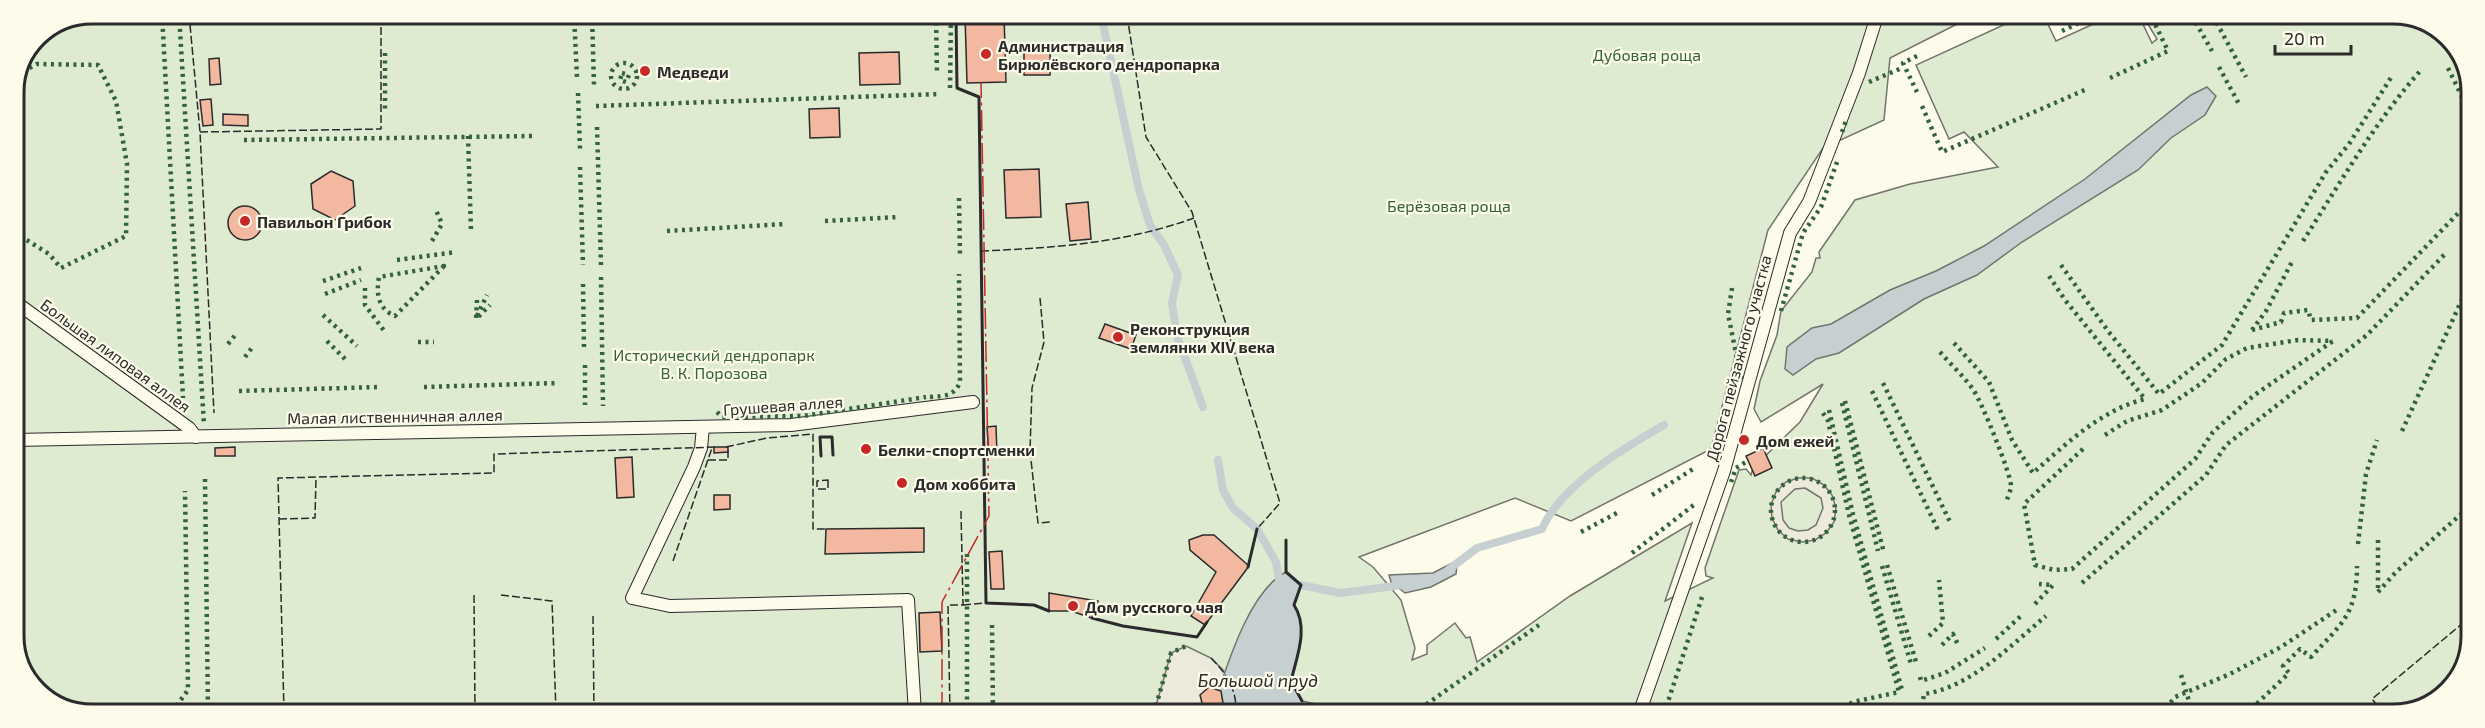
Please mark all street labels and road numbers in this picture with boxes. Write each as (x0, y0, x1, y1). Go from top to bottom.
street label: Дорога пейзажного участка (1701, 253, 1776, 463)
street label: Большая липовая аллея (37, 294, 195, 416)
street label: Грушевая аллея (722, 391, 844, 420)
street label: Малая лиственничная аллея (287, 405, 503, 427)

